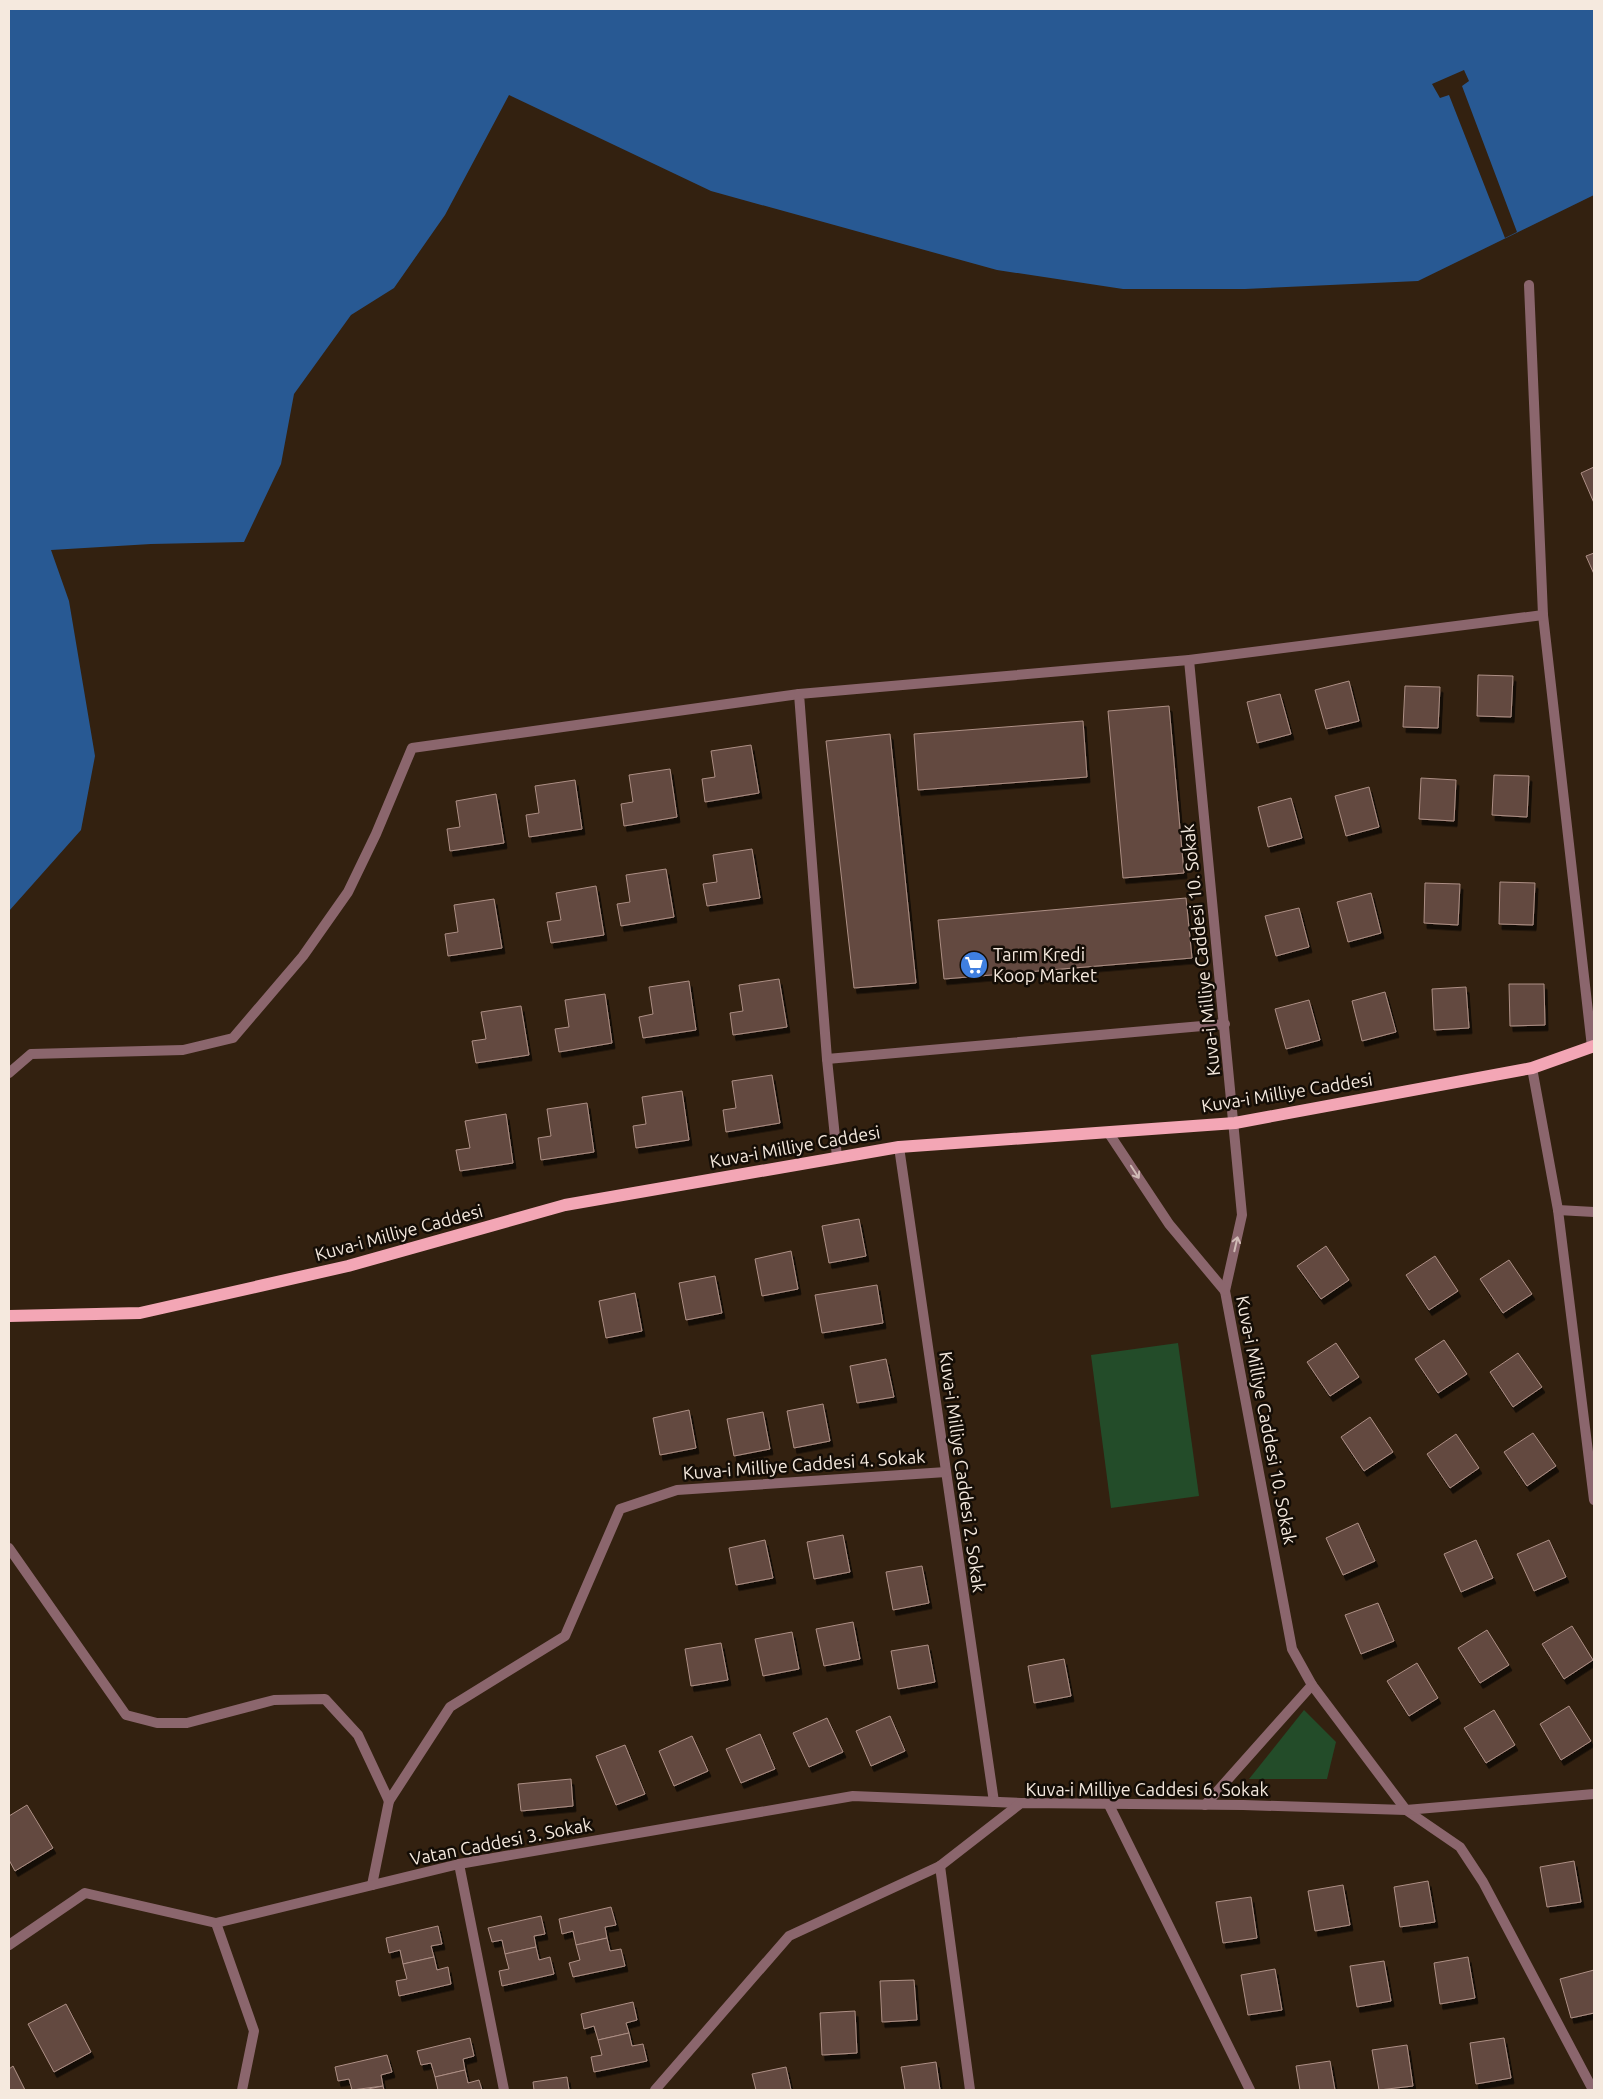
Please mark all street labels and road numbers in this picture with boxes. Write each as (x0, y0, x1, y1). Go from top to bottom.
street label: Kuva-i Milliye Caddesi 10. Sokak (1177, 823, 1223, 1077)
street label: Kuva-i Milliye Caddesi (1200, 1069, 1374, 1115)
street label: Kuva-i Milliye Caddesi (708, 1121, 882, 1171)
street label: Kuva-i Milliye Caddesi (313, 1200, 485, 1264)
street label: Kuva-i Milliye Caddesi 10. Sokak (1233, 1294, 1301, 1546)
street label: Kuva-i Milliye Caddesi 2. Sokak (936, 1350, 990, 1594)
street label: Kuva-i Milliye Caddesi 4. Sokak (682, 1446, 926, 1482)
street label: Kuva-i Milliye Caddesi 6. Sokak (1025, 1779, 1269, 1799)
street label: Vatan Caddesi 3. Sokak (408, 1814, 593, 1868)

